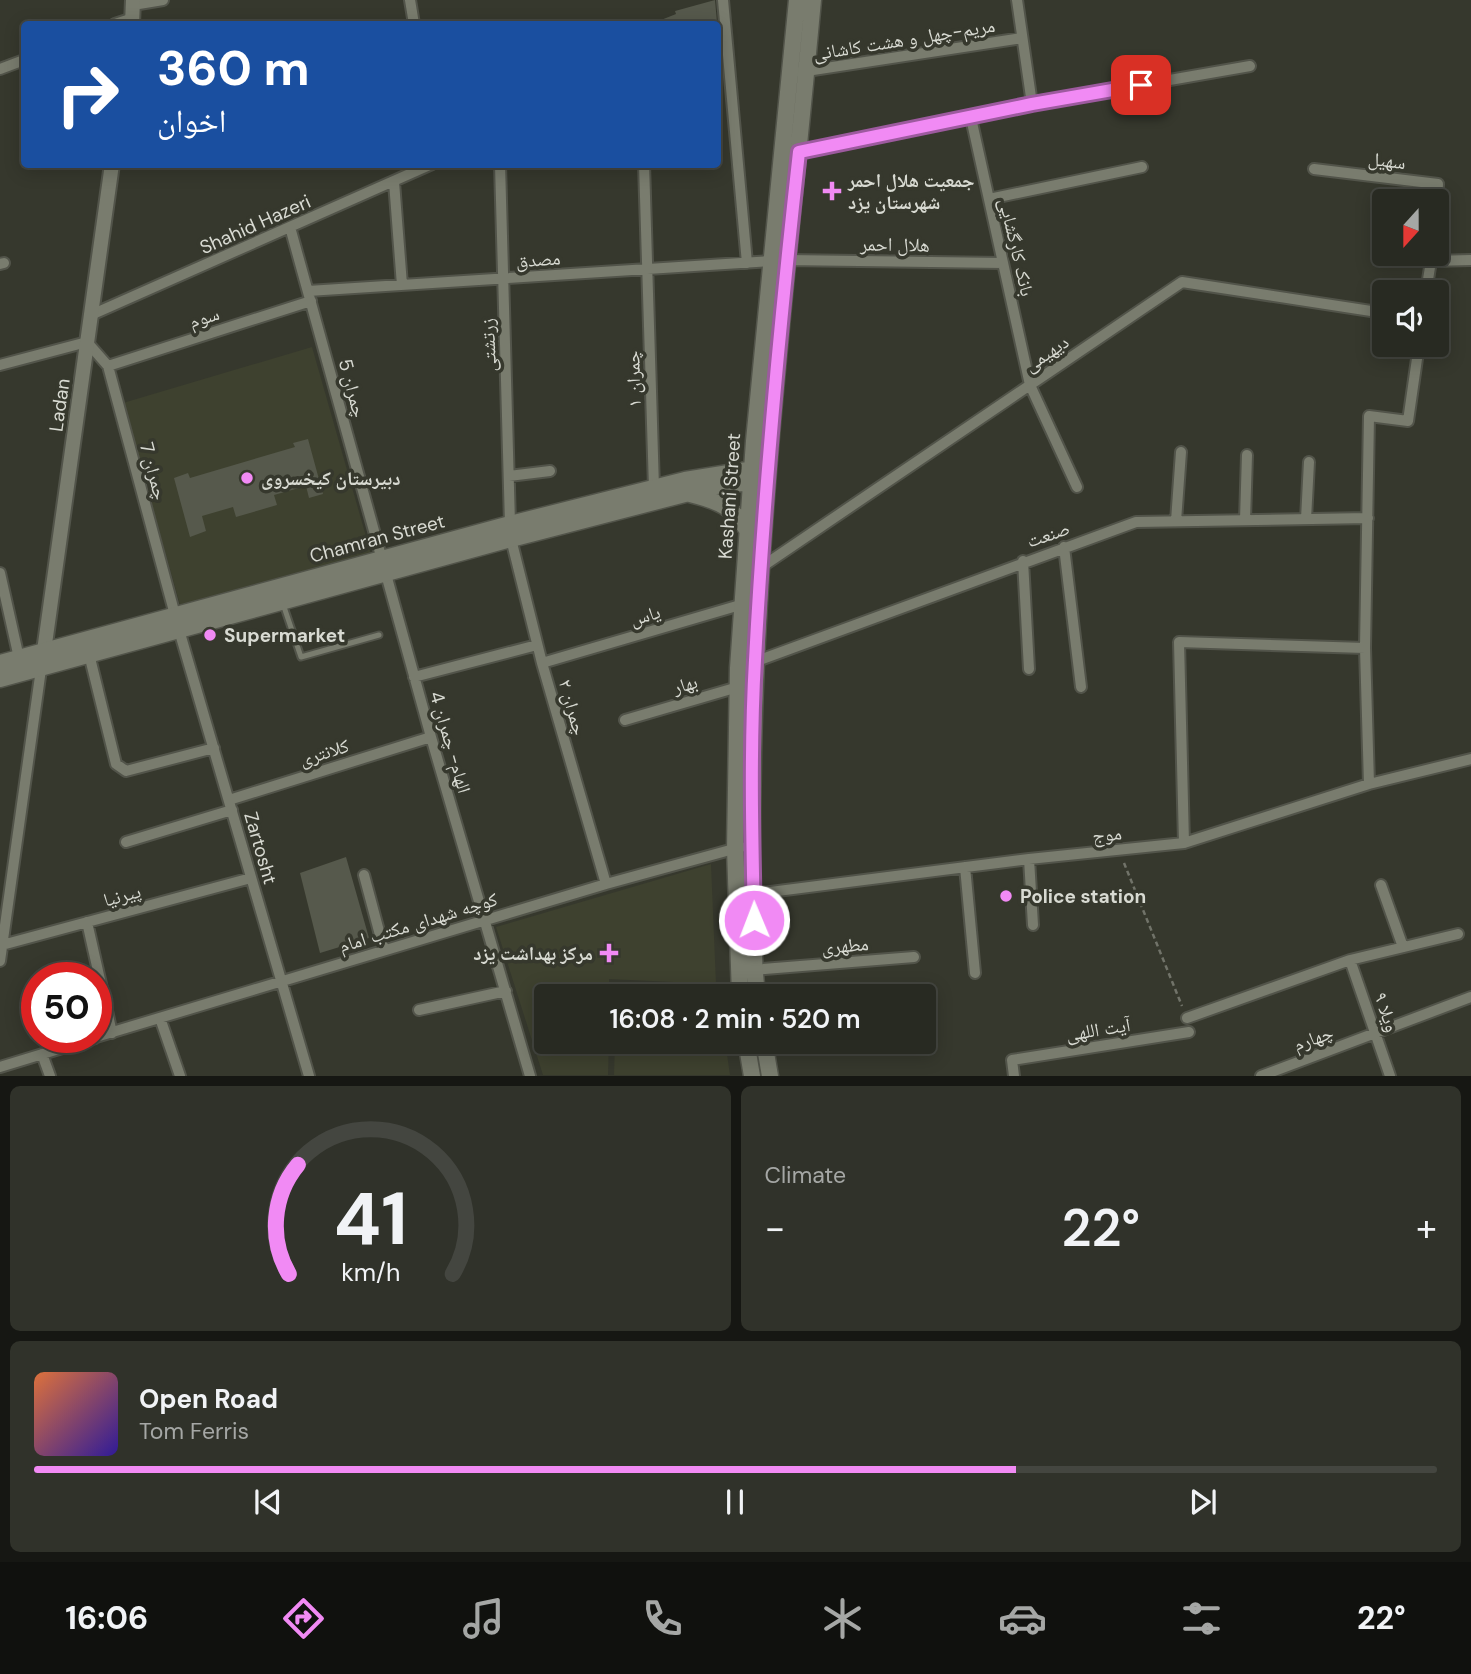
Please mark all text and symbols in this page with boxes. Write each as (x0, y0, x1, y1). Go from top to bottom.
street label: مریم-چهل و هشت کاشانی (811, 13, 997, 66)
text: 360 m (157, 36, 310, 100)
icon: right (42, 49, 133, 140)
pin (1111, 55, 1171, 115)
icon: arrive (1122, 66, 1160, 104)
text: اخوان (157, 100, 226, 142)
street label: سهیل (1367, 146, 1407, 175)
place label: جمعیت هلال احمر شهرستان یزد (847, 168, 974, 215)
marker: جمعیت هلال احمر شهرستان یزد (822, 181, 842, 201)
street label: Shahid Hazeri (196, 189, 315, 260)
north arrow (1372, 189, 1449, 266)
map controls (1372, 189, 1449, 357)
street label: بانک کارگشایی (993, 196, 1040, 299)
street label: هلال احمر (859, 231, 930, 258)
street label: مصدق (515, 245, 561, 274)
button: sound (1372, 280, 1449, 357)
street label: سوم (186, 301, 223, 335)
street label: زرتشتی (475, 318, 502, 372)
street label: دیهیمی (1019, 329, 1074, 378)
street label: چمران ۱ (620, 350, 647, 408)
street label: چمران 5 (333, 356, 372, 420)
street label: Ladan (43, 377, 76, 433)
street label: Kashani Street (713, 432, 746, 560)
street label: چمران 7 (134, 440, 173, 503)
place label: دبیرستان کیخسروی (261, 466, 400, 491)
marker: دبیرستان کیخسروی (239, 470, 255, 486)
street label: Chamran Street (307, 508, 447, 569)
street label: صنعت (1023, 516, 1073, 553)
street label: یاس (627, 599, 663, 632)
place label: Supermarket (224, 623, 345, 648)
marker: Supermarket (202, 627, 218, 643)
street label: بهار (669, 669, 700, 700)
street label: چمران ۲ (553, 676, 592, 738)
street label: الهام- چمران 4 (423, 688, 477, 796)
street label: کلانتری (296, 733, 352, 772)
street label: Zartosht (238, 809, 283, 887)
street label: موج (1091, 821, 1123, 848)
street label: پیرنیا (101, 879, 144, 912)
position arrow (717, 883, 791, 957)
place label: Police station (1020, 884, 1146, 909)
street label: کوچه شهدای مکتب امام (336, 886, 501, 959)
marker: Police station (998, 888, 1014, 904)
street label: مطهری (820, 931, 870, 960)
place label: مرکز بهداشت یزد (473, 941, 593, 966)
marker: مرکز بهداشت یزد (599, 943, 619, 963)
speed limit sign: 50 (21, 962, 112, 1053)
street label: ویلا ۹ (1368, 989, 1405, 1035)
text: 16:08 · 2 min · 520 m (610, 1002, 860, 1036)
street label: آیت اللهی (1064, 1012, 1133, 1047)
street label: چهارم (1290, 1020, 1337, 1058)
text: Climate (765, 1160, 846, 1190)
text: 41 (333, 1173, 407, 1268)
text: 22° (1061, 1194, 1140, 1262)
text: − (765, 1203, 785, 1253)
text: + (1416, 1203, 1437, 1253)
text: km/h (341, 1256, 400, 1289)
text: Open Road (139, 1382, 278, 1416)
text: Tom Ferris (139, 1416, 249, 1446)
icon: previous (249, 1483, 287, 1521)
icon: pause (716, 1483, 754, 1521)
icon: next (1184, 1483, 1222, 1521)
icon: directions (279, 1594, 328, 1643)
icon: music (459, 1594, 508, 1643)
icon: phone (638, 1594, 687, 1643)
icon: climate (818, 1594, 867, 1643)
icon: car (998, 1594, 1047, 1643)
icon: filters (1177, 1594, 1226, 1643)
text: 16:06 (65, 1597, 148, 1639)
text: 22° (1357, 1597, 1406, 1639)

